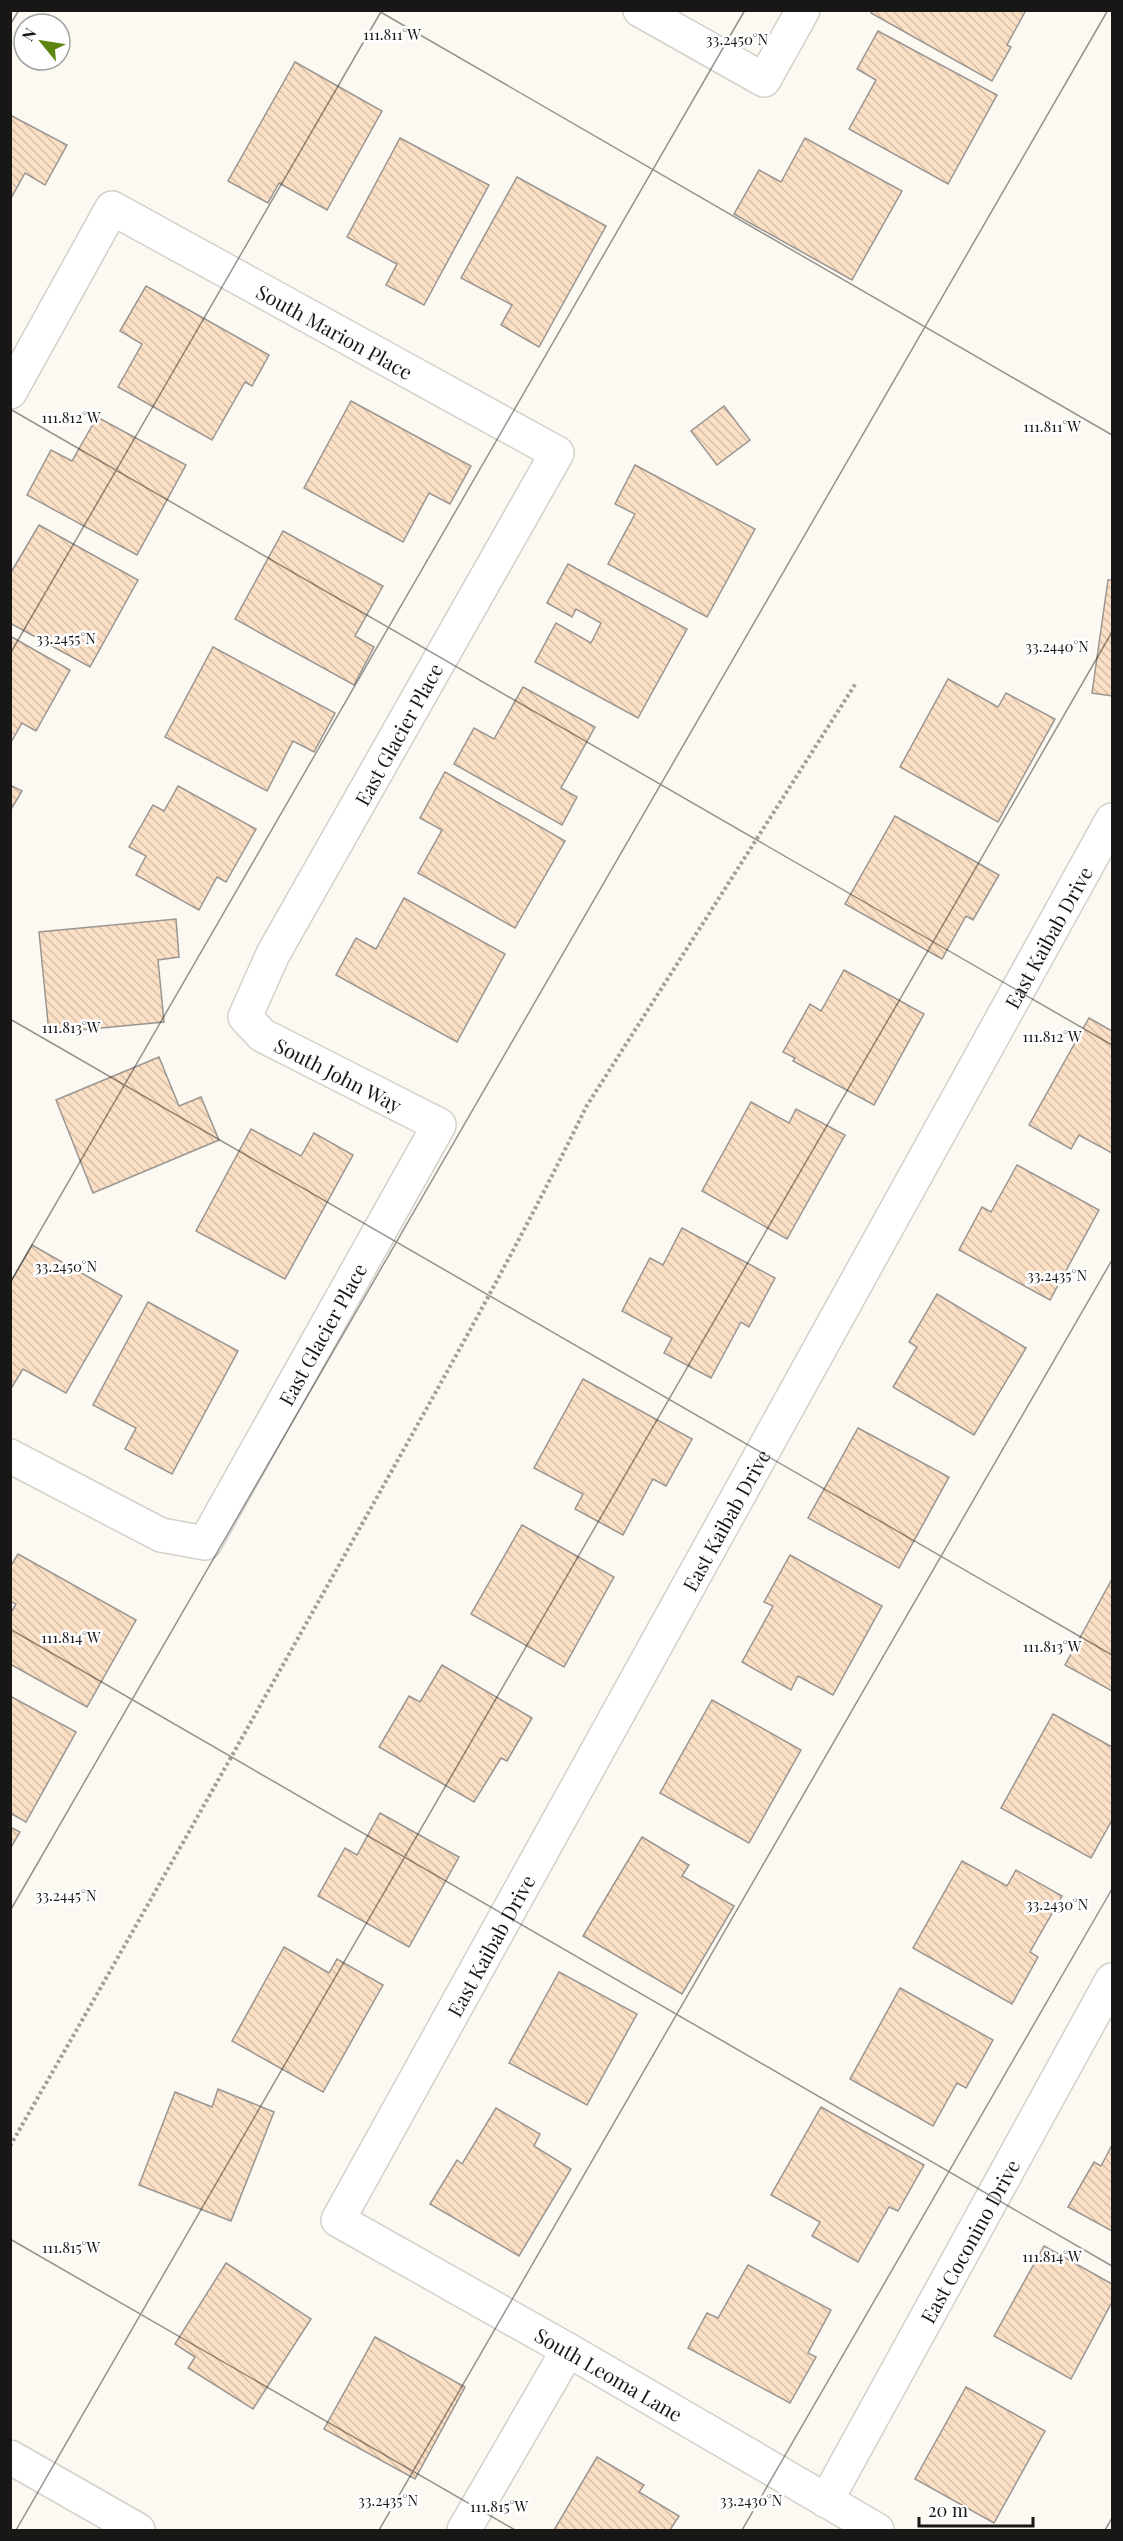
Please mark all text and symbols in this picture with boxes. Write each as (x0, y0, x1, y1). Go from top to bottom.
north arrow (12, 12, 72, 72)
text: N (17, 24, 41, 45)
text: 111.811°W (363, 24, 421, 44)
text: 33.2450°N (706, 29, 769, 49)
street label: South Marion Place (252, 277, 418, 385)
text: 111.812°W (41, 407, 101, 427)
text: 111.811°W (1023, 416, 1081, 436)
text: 33.2455°N (36, 628, 96, 648)
text: 33.2440°N (1025, 636, 1089, 656)
street label: East Glacier Place (348, 658, 448, 810)
street label: East Kaibab Drive (997, 861, 1098, 1013)
text: 111.813°W (42, 1017, 101, 1037)
text: 111.812°W (1022, 1026, 1082, 1046)
street label: South John Way (270, 1030, 407, 1118)
text: 33.2450°N (35, 1256, 98, 1276)
street label: East Glacier Place (272, 1258, 372, 1410)
text: 33.2435°N (1027, 1265, 1087, 1285)
street label: East Kaibab Drive (675, 1444, 775, 1595)
text: 111.814°W (41, 1627, 101, 1647)
text: 111.813°W (1023, 1636, 1082, 1656)
street label: East Kaibab Drive (440, 1869, 540, 2021)
text: 33.2445°N (36, 1885, 97, 1905)
text: 33.2430°N (1026, 1894, 1089, 1914)
street label: East Coconino Drive (913, 2154, 1025, 2327)
text: 111.815°W (42, 2237, 101, 2257)
text: 111.814°W (1022, 2246, 1082, 2266)
street label: South Leoma Lane (530, 2321, 688, 2427)
text: 33.2435°N (358, 2490, 418, 2510)
text: 33.2430°N (720, 2490, 783, 2510)
scale bar (919, 2490, 1033, 2528)
text: 111.815°W (470, 2496, 529, 2516)
text: 20 m (928, 2498, 968, 2522)

